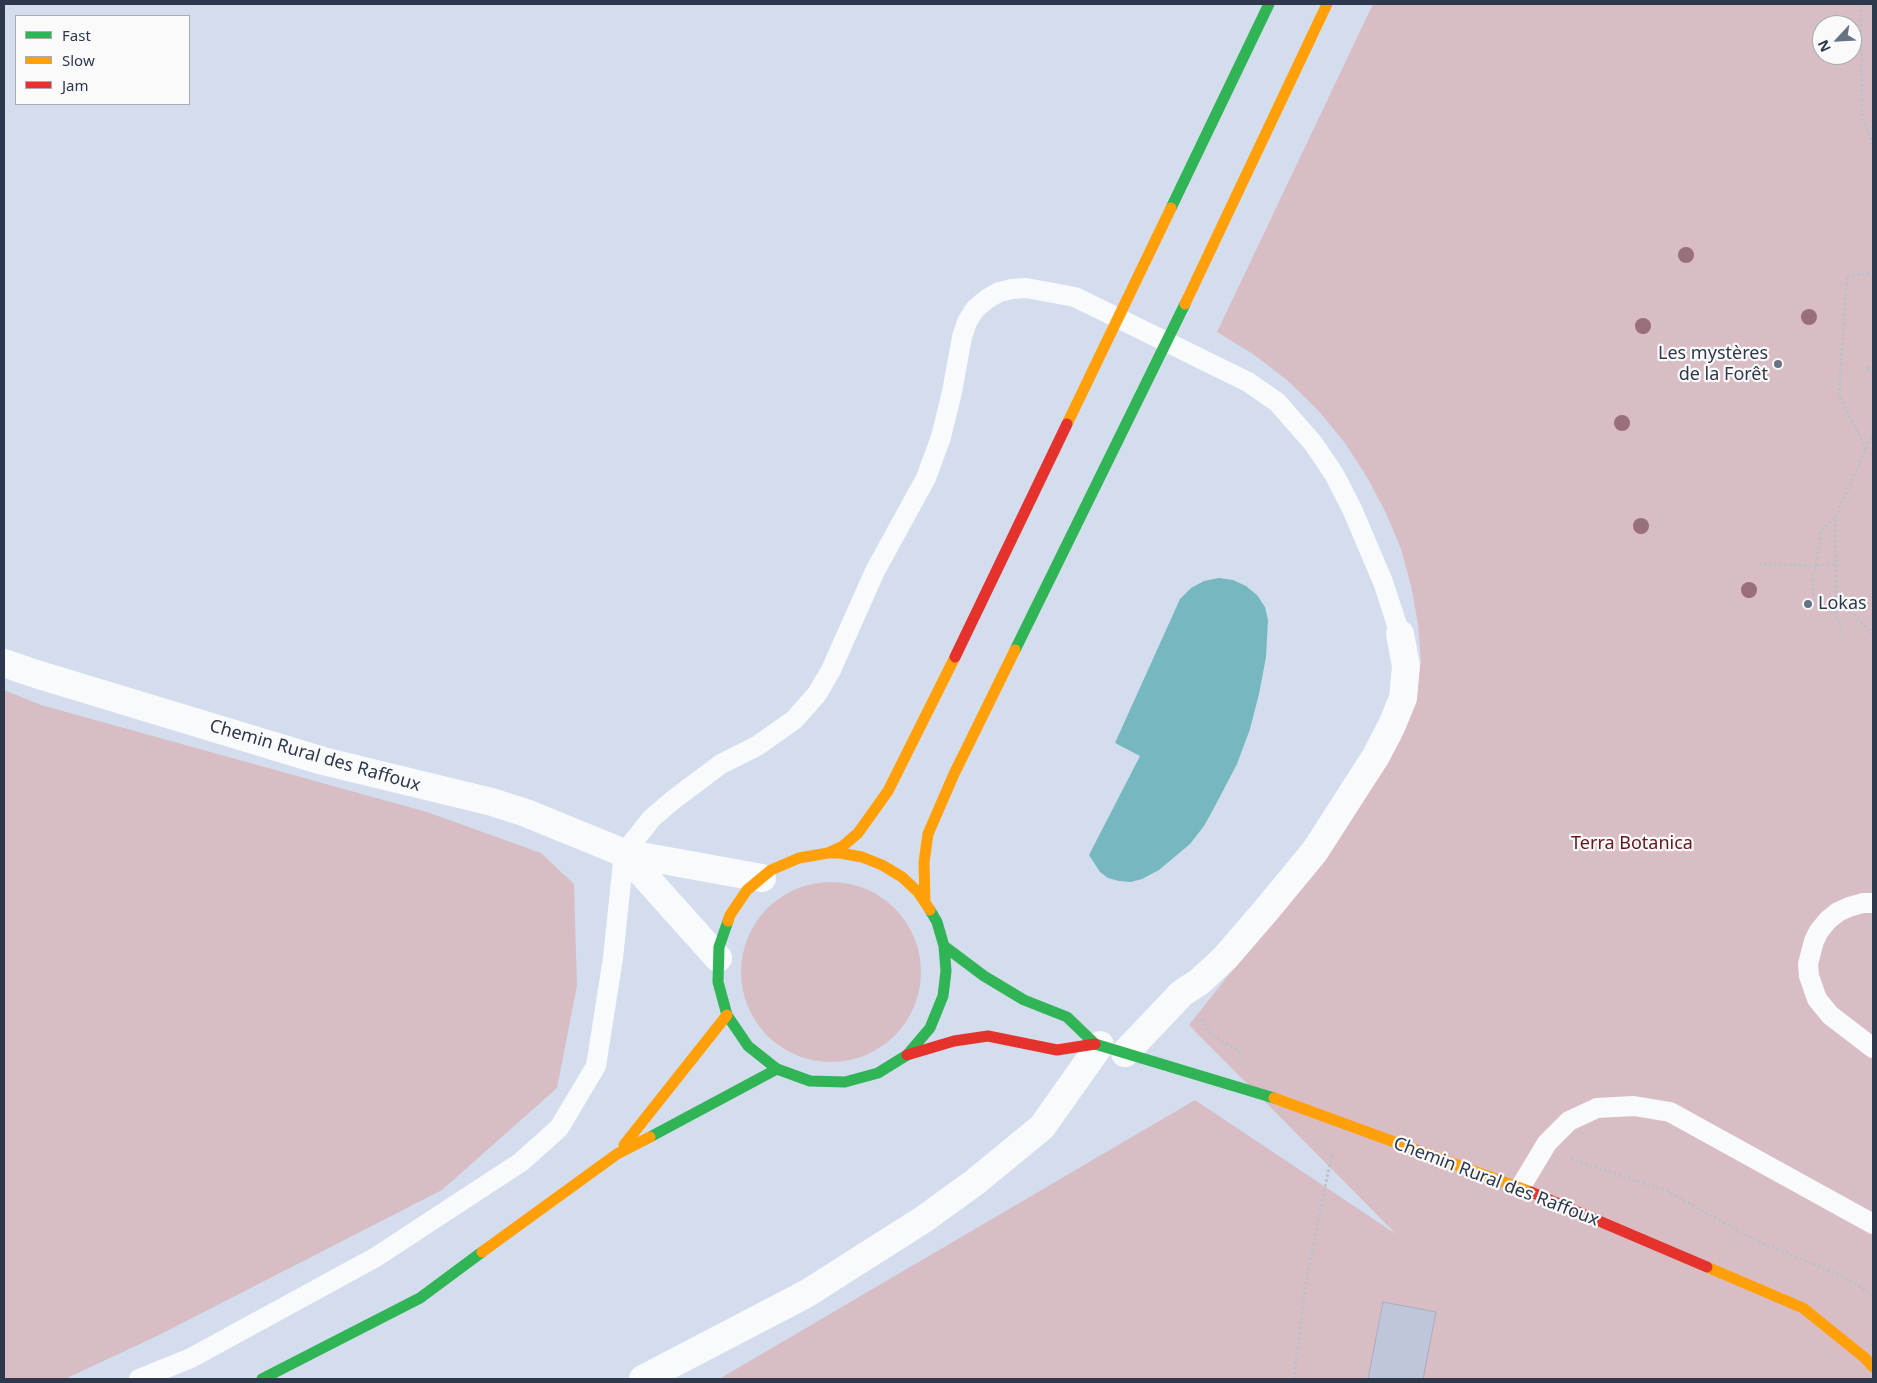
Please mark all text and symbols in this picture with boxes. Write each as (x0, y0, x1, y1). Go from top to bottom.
legend (15, 15, 190, 105)
north arrow (1812, 15, 1862, 65)
text: Fast (62, 25, 91, 45)
text: N (1813, 37, 1835, 55)
text: Slow (62, 50, 95, 70)
text: Jam (62, 75, 89, 95)
place label: Les mystères de la Forêt (1658, 343, 1768, 386)
marker: Les mystères de la Forêt (1772, 358, 1784, 370)
place label: Lokas (1818, 593, 1867, 615)
marker: Lokas (1802, 598, 1814, 610)
street label: Chemin Rural des Raffoux (207, 716, 423, 796)
park label: Terra Botanica (1571, 833, 1693, 855)
street label: Chemin Rural des Raffoux (1390, 1133, 1602, 1231)

